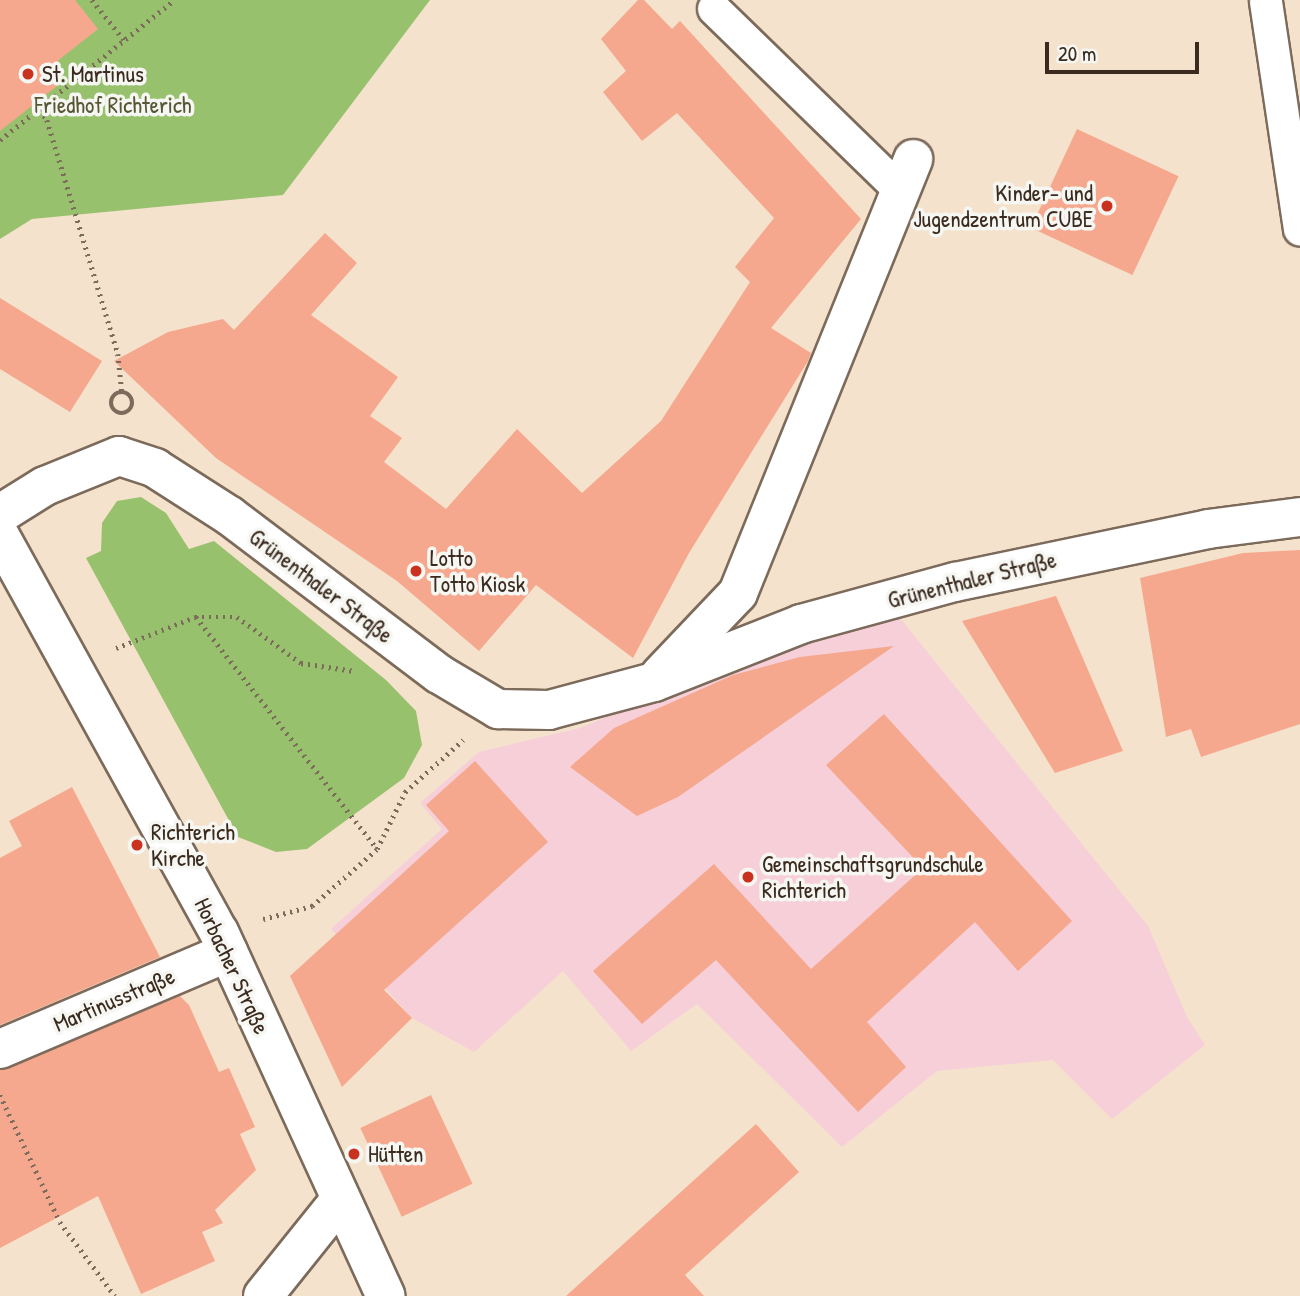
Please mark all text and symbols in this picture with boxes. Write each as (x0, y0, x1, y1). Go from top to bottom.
scale bar (1048, 28, 1202, 72)
text: 20 m (1058, 39, 1096, 68)
place label: St. Martinus (42, 60, 144, 88)
marker: St. Martinus (20, 66, 36, 82)
park label: Friedhof Richterich (34, 91, 192, 119)
place label: Kinder- und Jugendzentrum CUBE (913, 179, 1093, 233)
marker: Kinder- und Jugendzentrum CUBE (1099, 198, 1115, 214)
street label: Grünenthaler Straße (244, 523, 398, 649)
place label: Lotto Totto Kiosk (430, 544, 525, 598)
street label: Grünenthaler Straße (885, 546, 1059, 614)
marker: Lotto Totto Kiosk (408, 563, 424, 579)
place label: Richterich Kirche (151, 818, 235, 872)
marker: Richterich Kirche (129, 837, 145, 853)
place label: Gemeinschaftsgrundschule Richterich (762, 850, 984, 904)
marker: Gemeinschaftsgrundschule Richterich (740, 869, 756, 885)
street label: Horbacher Straße (188, 894, 276, 1038)
street label: Martinusstraße (49, 962, 179, 1038)
place label: Hütten (368, 1140, 423, 1168)
marker: Hütten (346, 1146, 362, 1162)

